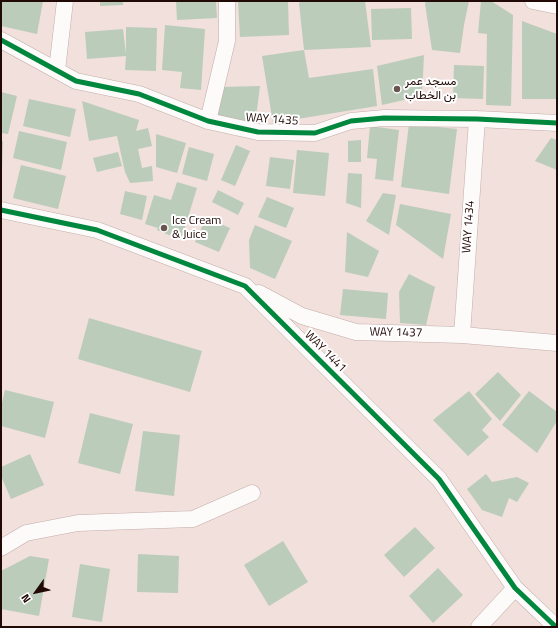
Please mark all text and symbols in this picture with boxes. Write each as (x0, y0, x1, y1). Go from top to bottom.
place label: مسجد عمر بن الخطاب (405, 75, 457, 103)
marker: مسجد عمر بن الخطاب (392, 84, 402, 94)
street label: WAY 1435 (245, 111, 299, 129)
street label: WAY 1434 (460, 200, 478, 254)
place label: Ice Cream & Juice (172, 214, 221, 242)
marker: Ice Cream & Juice (159, 223, 169, 233)
street label: WAY 1437 (369, 325, 423, 341)
street label: WAY 1441 (301, 328, 349, 376)
north arrow (16, 572, 56, 612)
text: N (17, 591, 35, 606)

